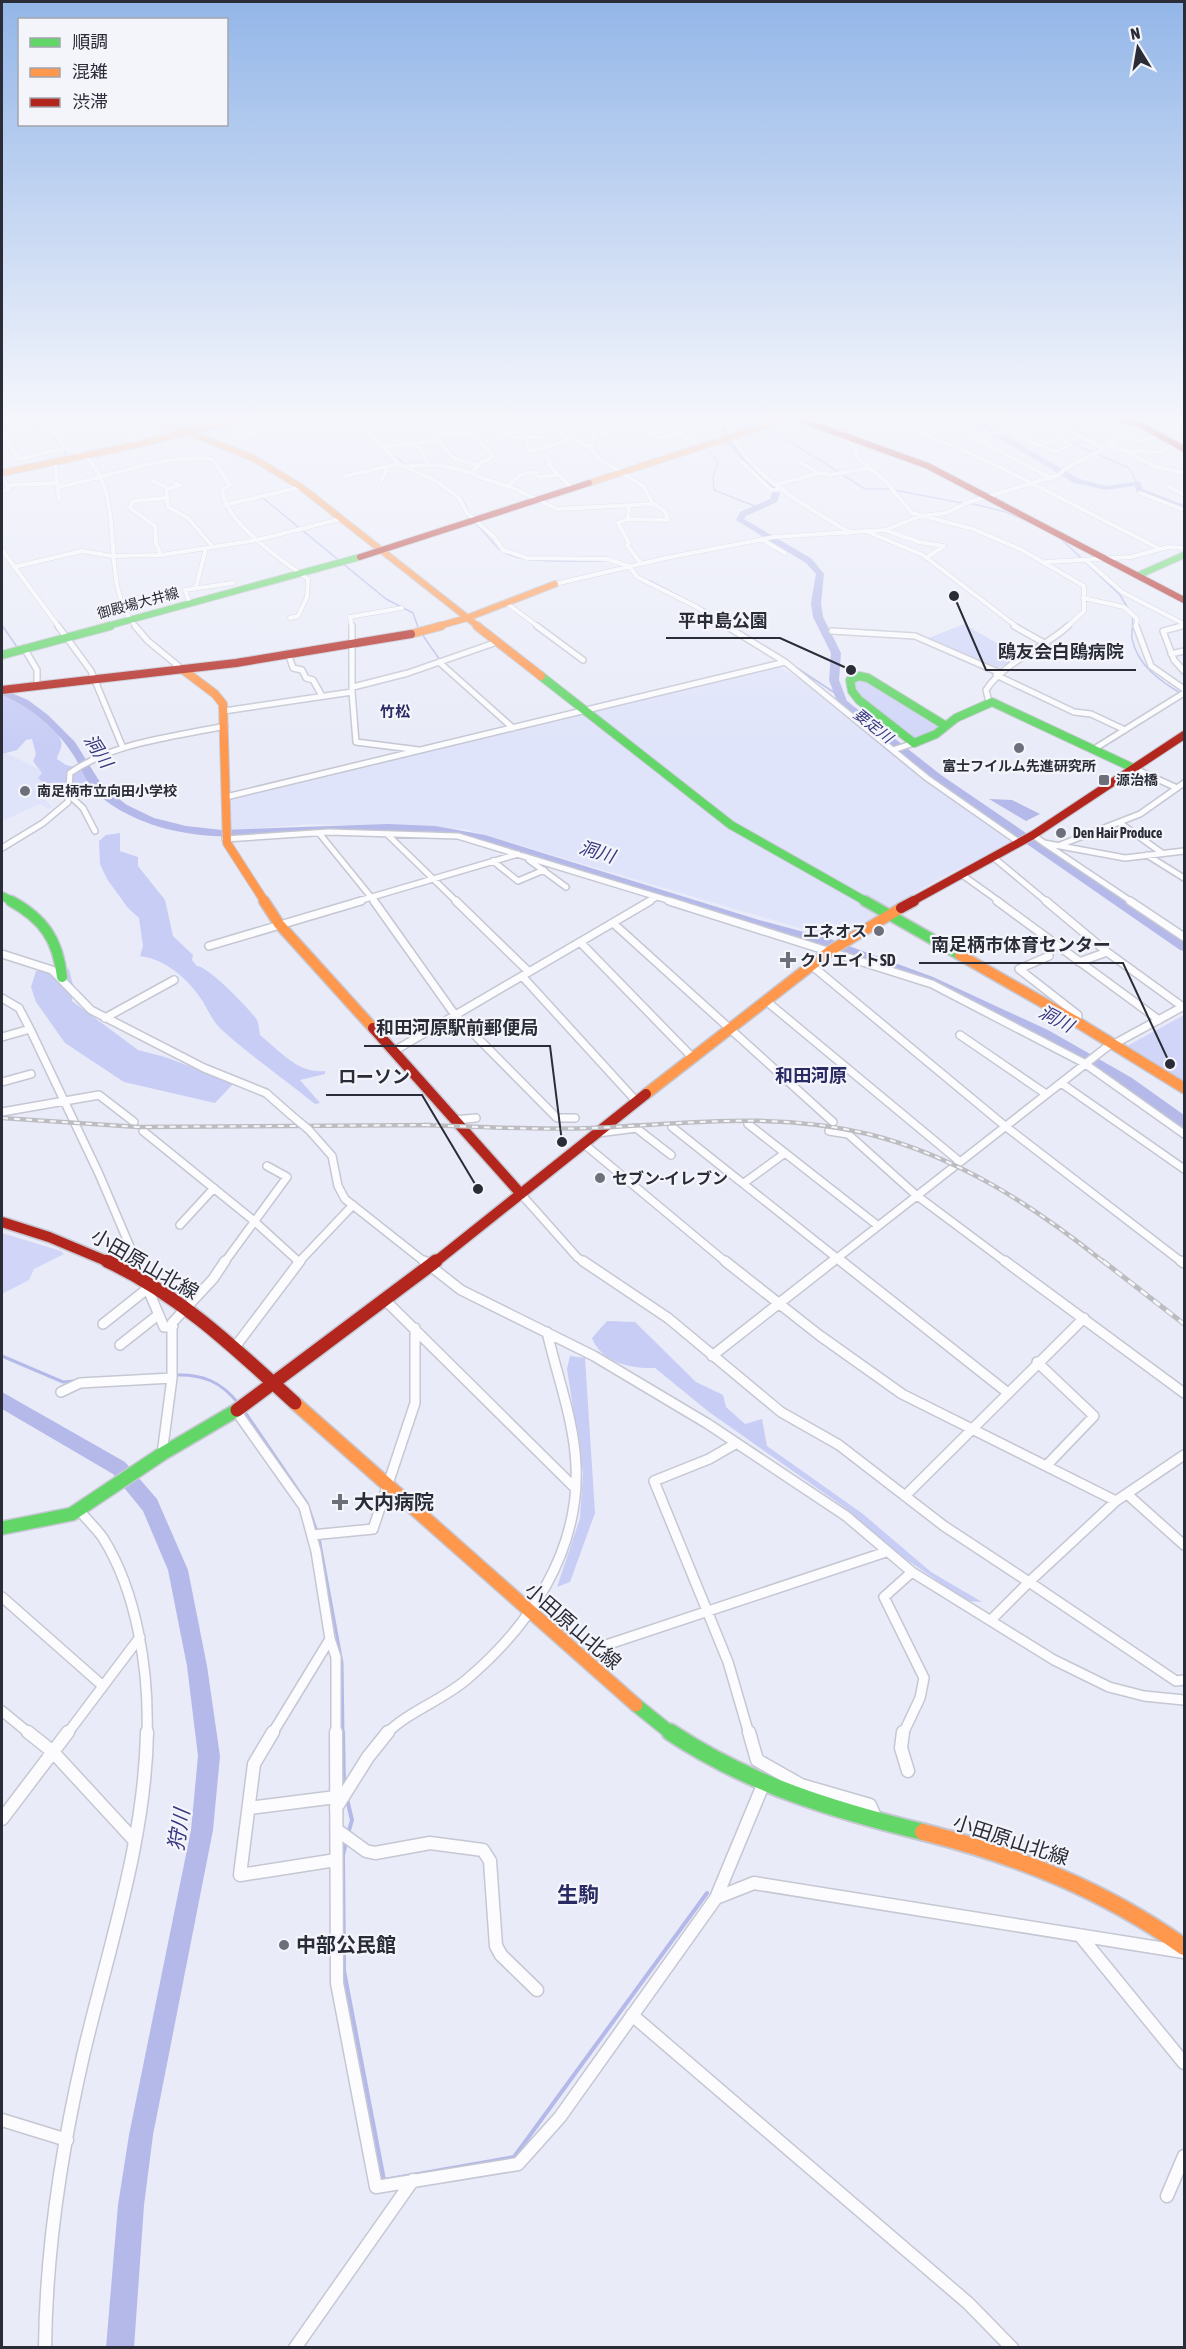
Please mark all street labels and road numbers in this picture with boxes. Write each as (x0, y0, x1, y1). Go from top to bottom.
street label: 御殿場大井線 (95, 584, 181, 622)
street label: 小田原山北線 (88, 1224, 203, 1304)
street label: 小田原山北線 (521, 1578, 626, 1674)
street label: 小田原山北線 (951, 1810, 1072, 1869)

